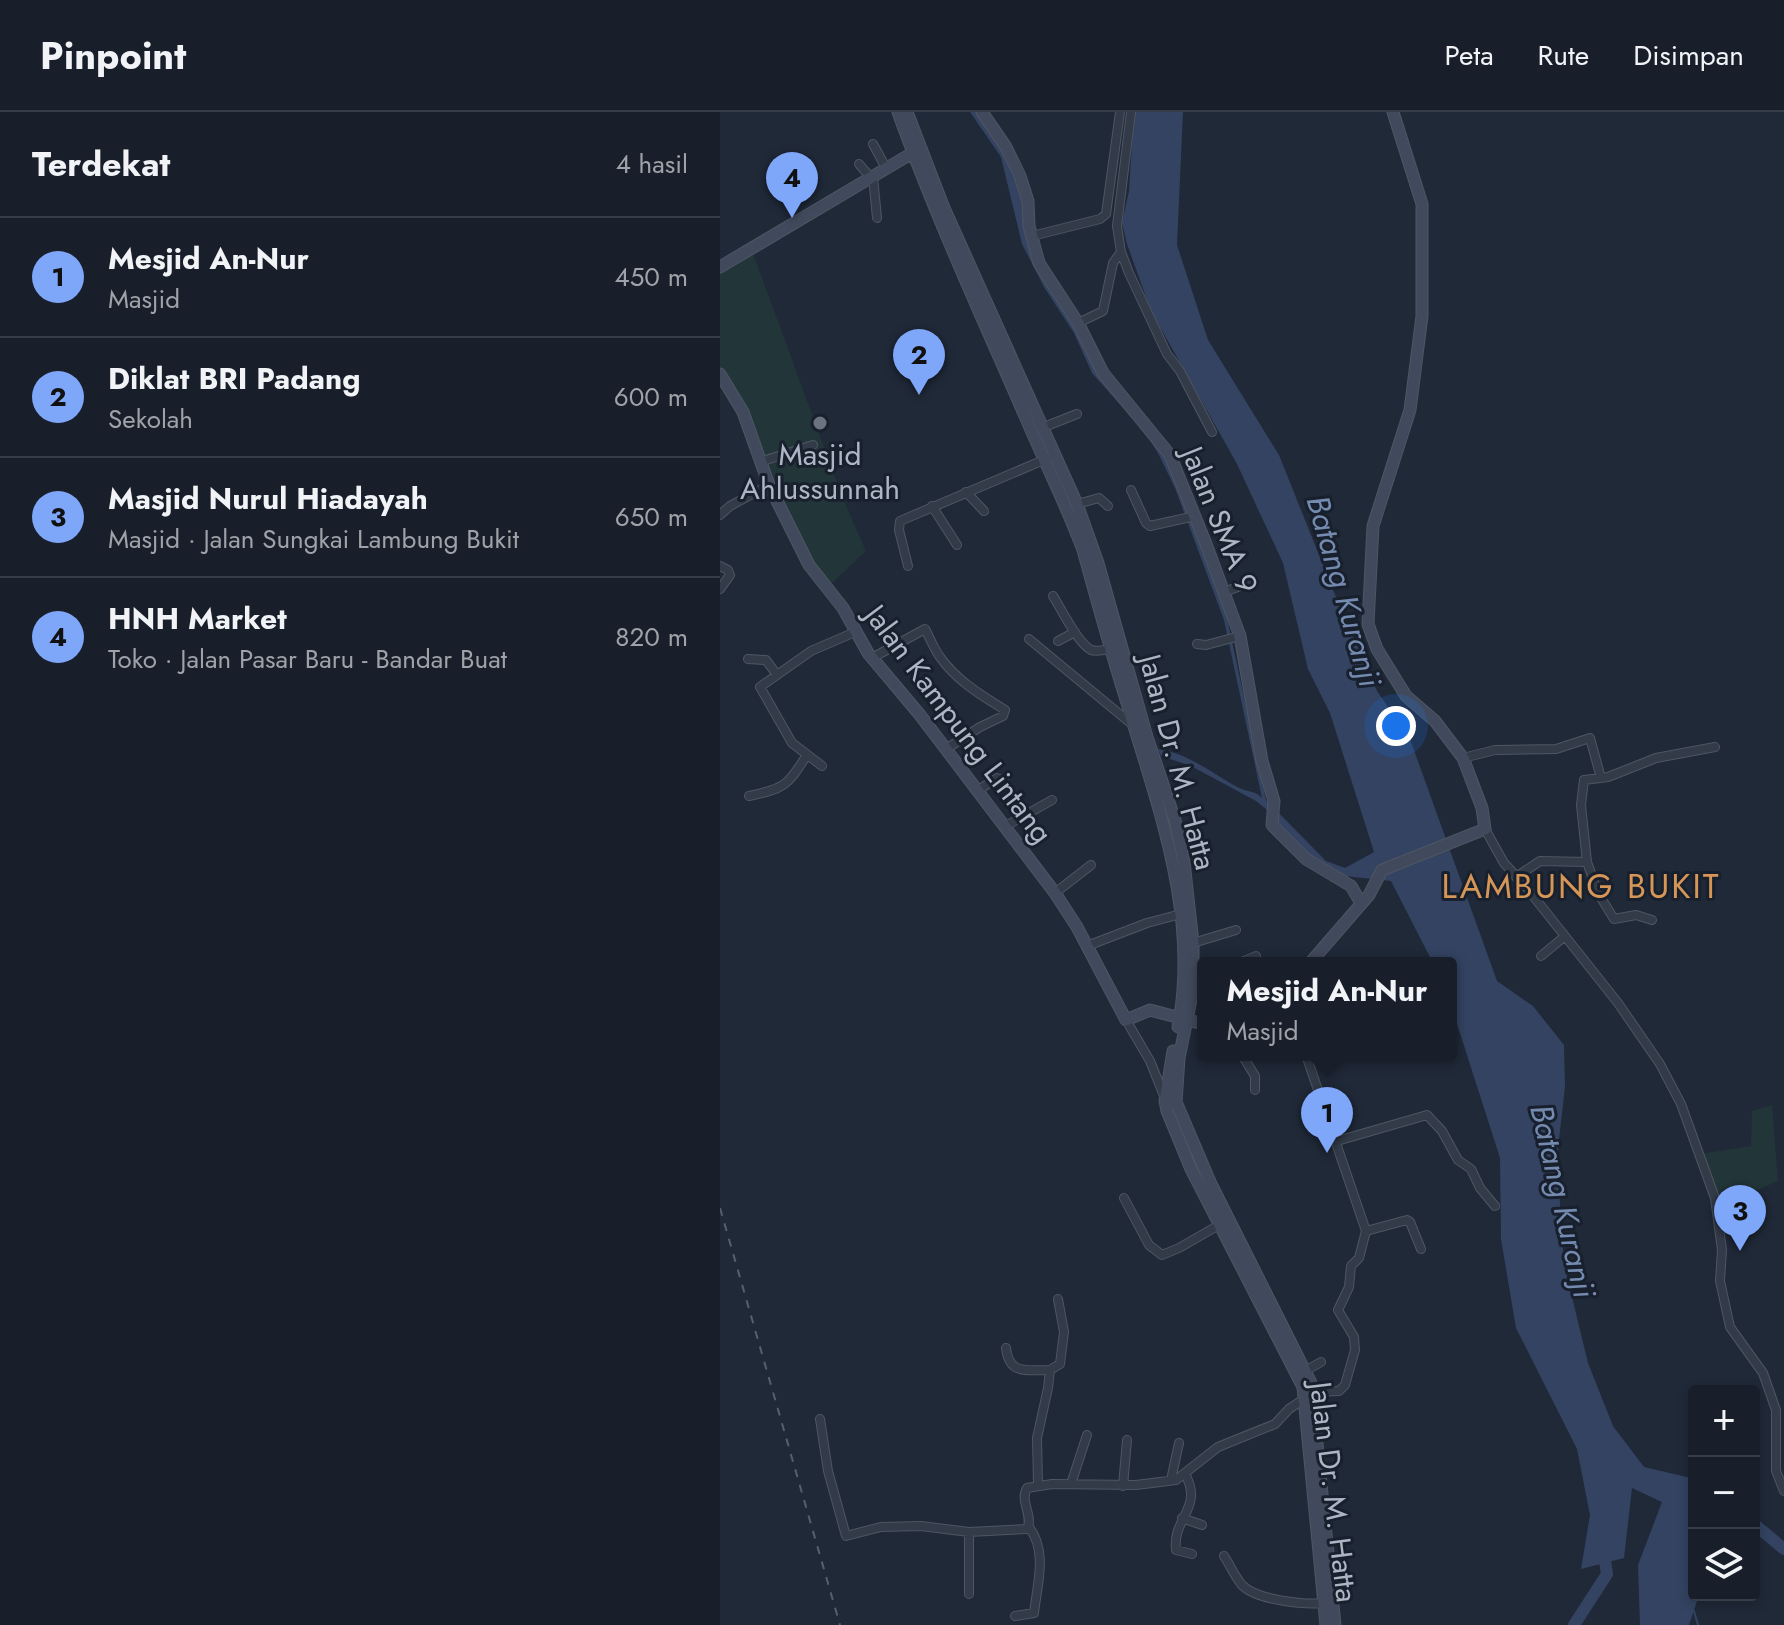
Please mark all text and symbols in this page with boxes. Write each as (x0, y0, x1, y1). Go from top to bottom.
text: Pinpoint (40, 28, 186, 83)
text: Peta (1444, 35, 1494, 76)
text: Rute (1538, 35, 1589, 76)
text: Disimpan (1633, 35, 1744, 76)
text: Terdekat (32, 140, 170, 189)
text: 4 hasil (616, 145, 688, 183)
pin: 4 (766, 152, 818, 218)
text: Mesjid An-Nur (108, 237, 309, 280)
text: 1 (51, 258, 65, 296)
text: 450 m (614, 258, 688, 296)
text: Masjid (108, 280, 180, 318)
pin: 2 (893, 329, 945, 395)
text: Diklat BRI Padang (108, 357, 361, 400)
text: 2 (49, 378, 67, 416)
text: 600 m (614, 378, 688, 416)
text: Sekolah (108, 400, 193, 438)
marker: Masjid Ahlussunnah (811, 414, 829, 432)
place label: Masjid Ahlussunnah (740, 433, 900, 510)
street label: Jalan SMA 9 (1170, 437, 1269, 600)
text: Masjid Nurul Hiadayah (108, 477, 428, 520)
water label: Batang Kuranji (1295, 490, 1394, 693)
text: 3 (50, 498, 66, 536)
text: 650 m (615, 498, 688, 536)
text: Masjid · Jalan Sungkai Lambung Bukit (108, 520, 519, 558)
street label: Jalan Kampung Lintang (853, 593, 1063, 852)
text: HNH Market (108, 597, 287, 640)
text: 4 (49, 618, 67, 656)
text: 820 m (615, 618, 688, 656)
text: Toko · Jalan Pasar Baru - Bandar Buat (108, 640, 507, 678)
street label: Jalan Dr. M. Hatta (1128, 646, 1227, 875)
your location (1376, 706, 1416, 746)
district label: LAMBUNG BUKIT (1441, 862, 1721, 911)
popup (1197, 957, 1457, 1061)
text: Mesjid An-Nur (1227, 969, 1427, 1012)
text: Masjid (1227, 1012, 1299, 1050)
pin: 1 (1301, 1087, 1353, 1153)
water label: Batang Kuranji (1518, 1100, 1608, 1303)
pin: 3 (1714, 1185, 1766, 1251)
street label: Jalan Dr. M. Hatta (1299, 1375, 1369, 1605)
map controls (1688, 1385, 1760, 1601)
button: + (1688, 1385, 1760, 1457)
button: − (1688, 1457, 1760, 1529)
button: layers (1688, 1529, 1760, 1601)

